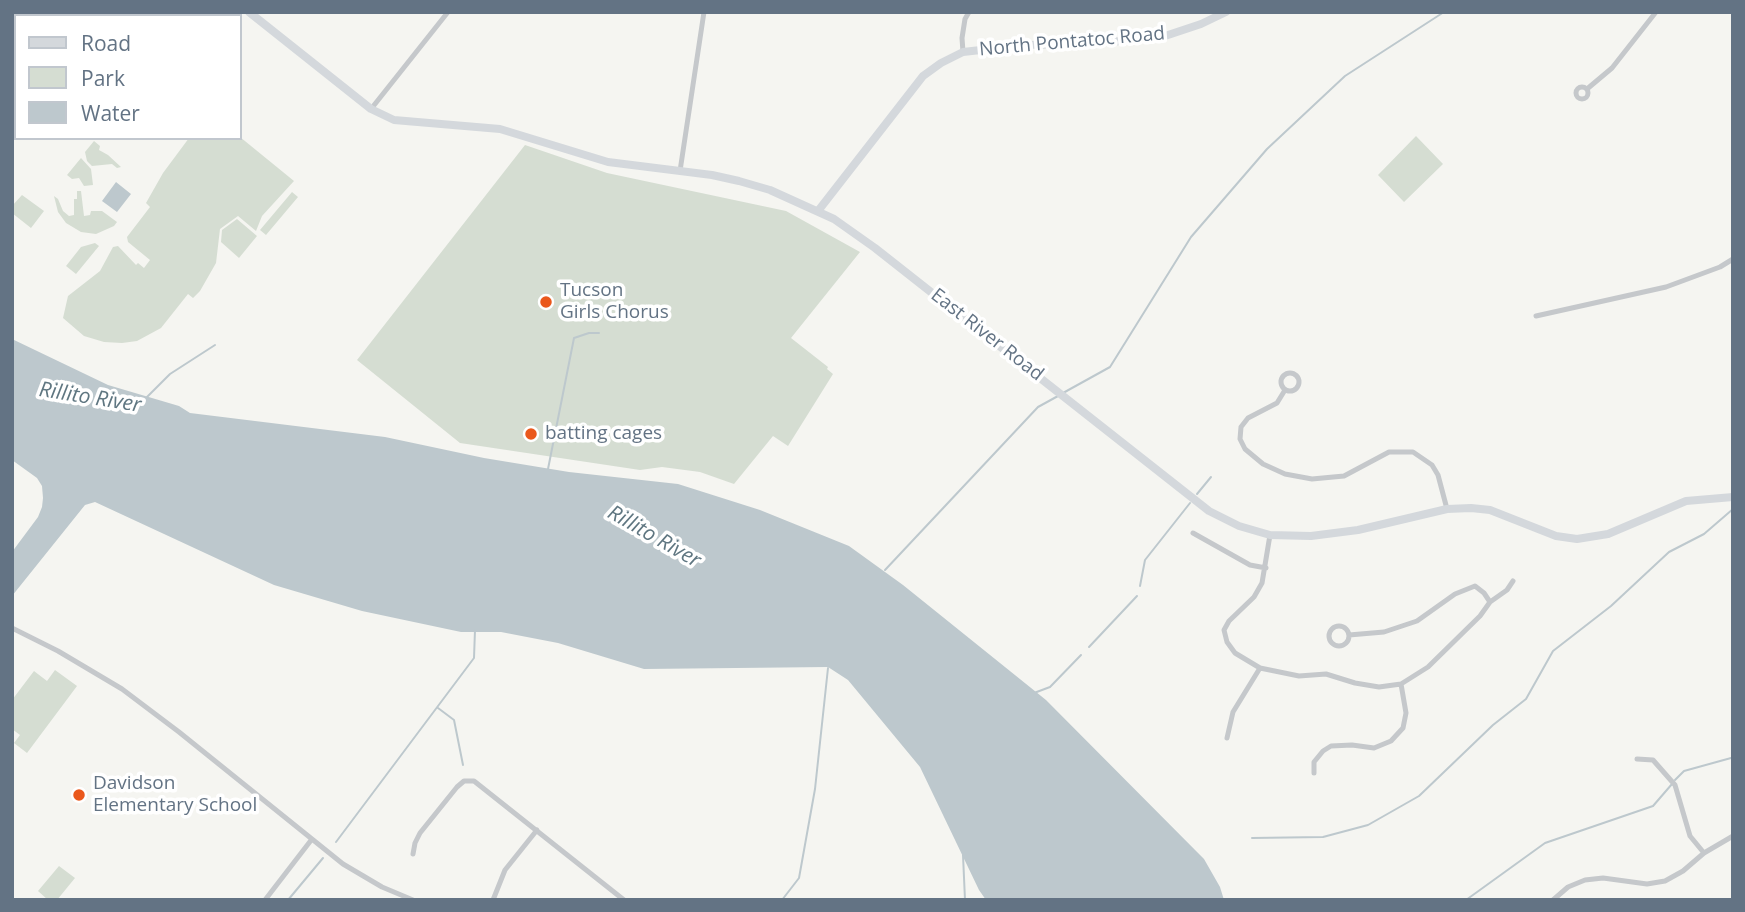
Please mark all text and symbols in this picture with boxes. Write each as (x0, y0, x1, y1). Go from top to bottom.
legend (14, 14, 242, 140)
street label: North Pontatoc Road (978, 23, 1166, 61)
text: Road (81, 29, 131, 57)
text: Park (81, 64, 125, 92)
text: Water (81, 99, 140, 127)
place label: Tucson Girls Chorus (560, 280, 669, 324)
street label: East River Road (926, 284, 1048, 386)
marker: Tucson Girls Chorus (538, 294, 554, 310)
water label: Rillito River (37, 377, 143, 419)
place label: batting cages (545, 423, 662, 445)
marker: batting cages (523, 426, 539, 442)
water label: Rillito River (603, 500, 705, 574)
place label: Davidson Elementary School (93, 773, 257, 817)
marker: Davidson Elementary School (71, 787, 87, 803)

